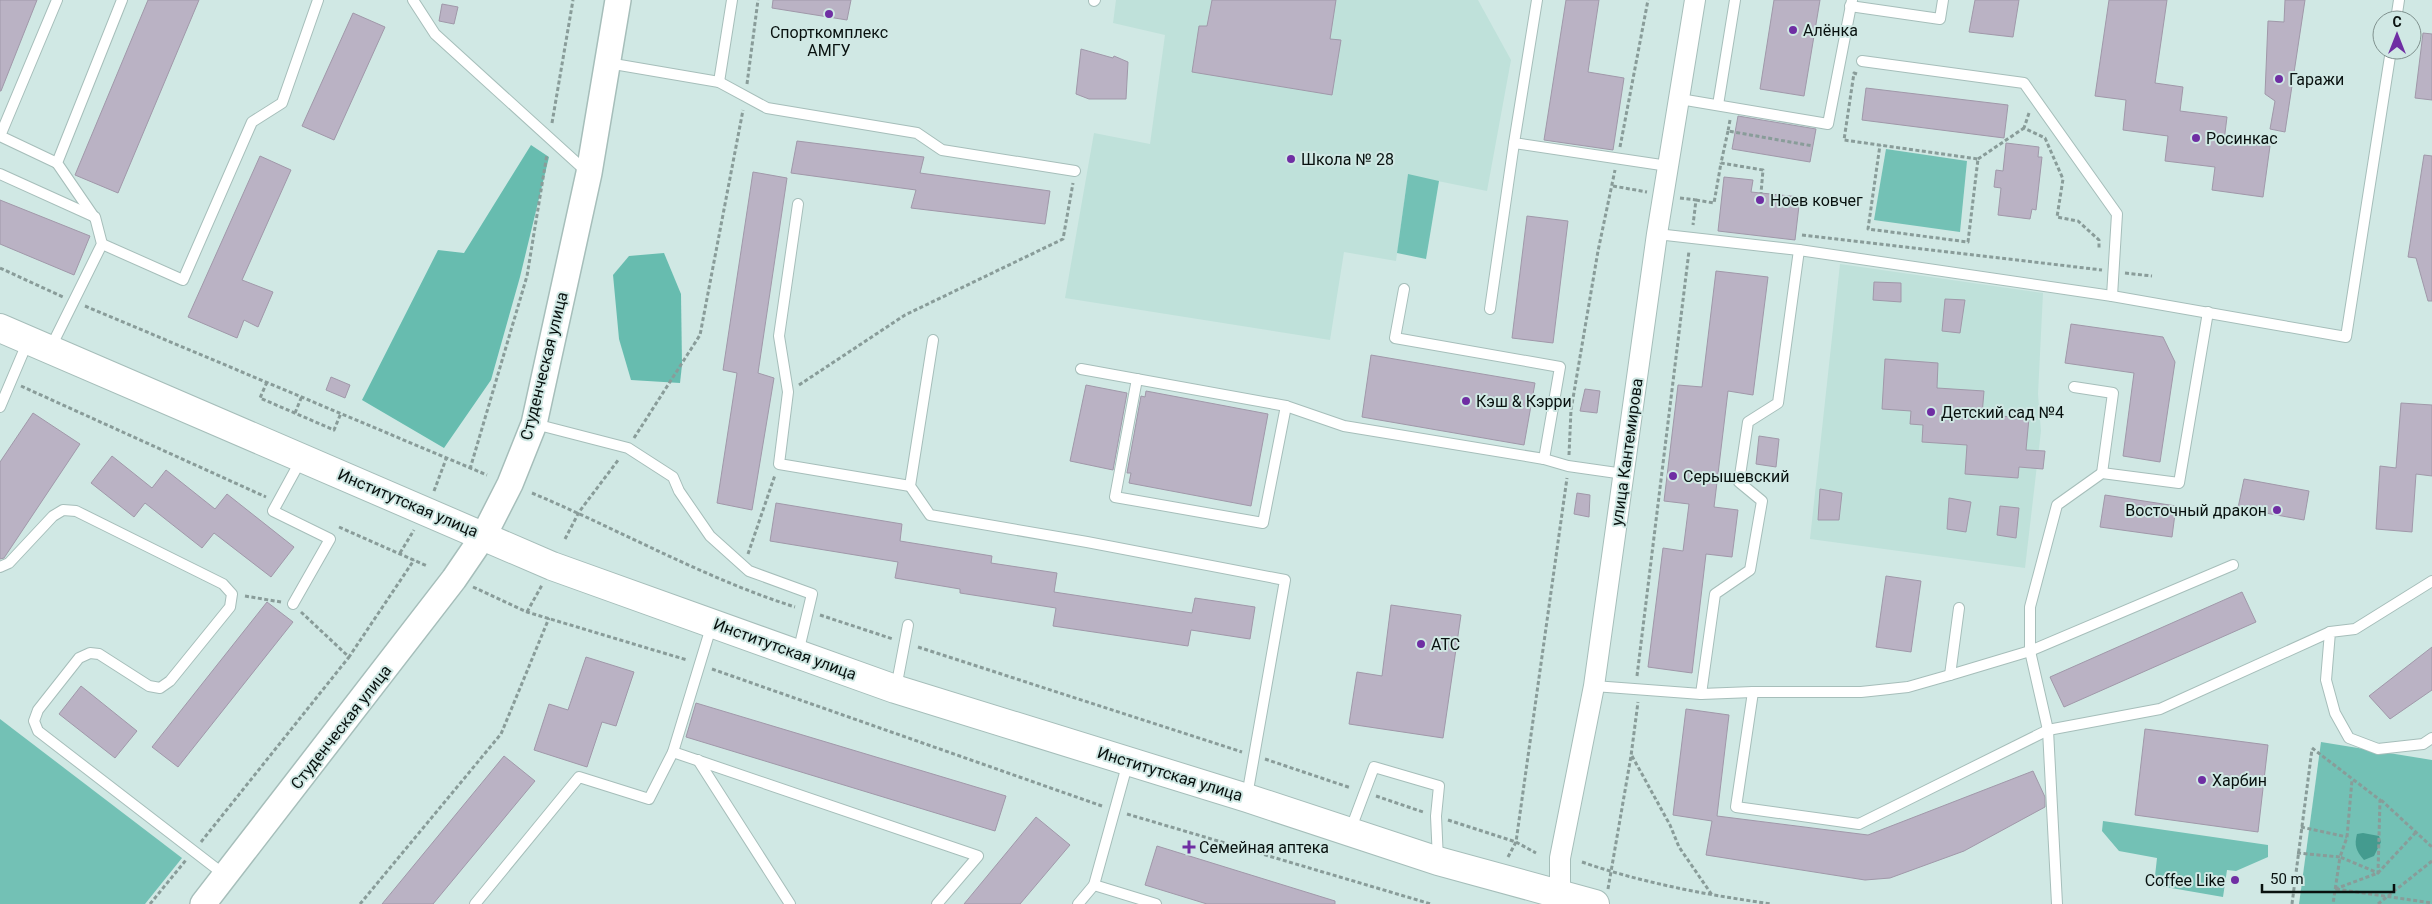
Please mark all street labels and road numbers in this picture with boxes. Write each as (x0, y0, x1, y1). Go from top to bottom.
street label: Студенческая улица (516, 290, 572, 442)
street label: улица Кантемирова (1607, 377, 1647, 527)
street label: Институтская улица (335, 465, 481, 541)
street label: Институтская улица (711, 614, 859, 684)
street label: Студенческая улица (287, 661, 395, 793)
street label: Институтская улица (1095, 743, 1245, 805)

